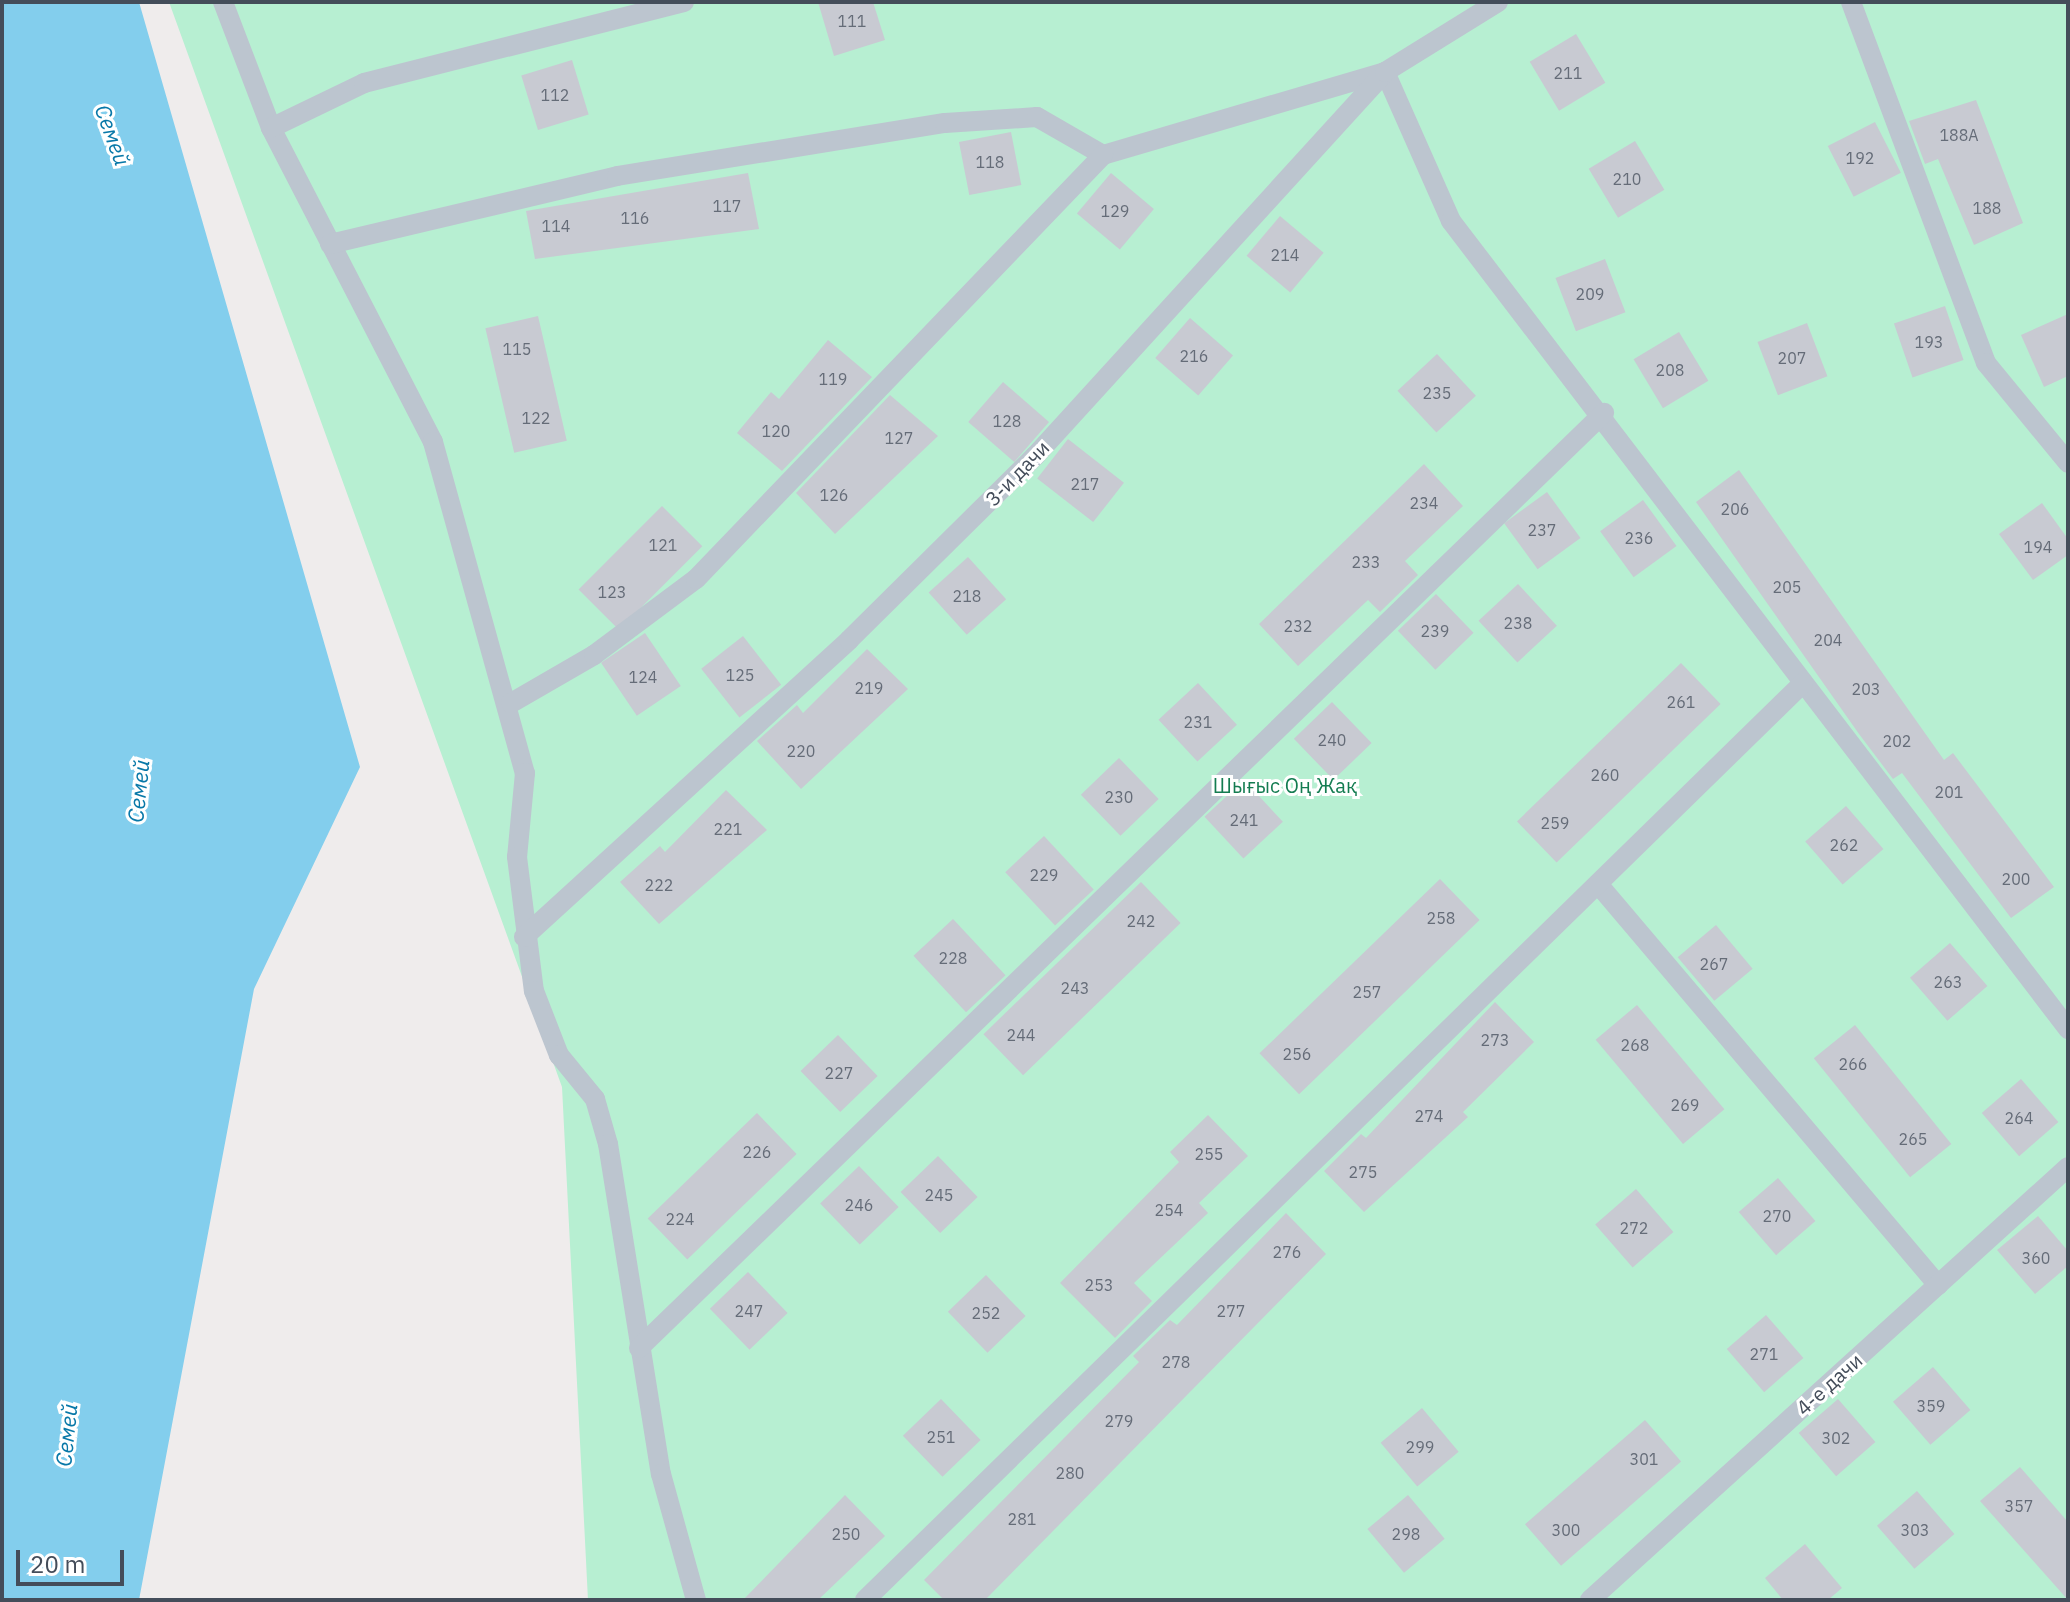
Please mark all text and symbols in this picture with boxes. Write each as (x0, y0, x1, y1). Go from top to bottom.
house number: 111 (838, 11, 866, 31)
house number: 211 (1554, 63, 1582, 83)
house number: 112 (541, 85, 569, 105)
water label: Семей (90, 101, 136, 169)
house number: 188А (1939, 125, 1979, 145)
house number: 192 (1846, 148, 1874, 168)
house number: 118 (976, 152, 1004, 172)
house number: 210 (1613, 169, 1641, 189)
house number: 117 (713, 196, 741, 216)
house number: 188 (1973, 198, 2001, 218)
house number: 129 (1101, 201, 1129, 221)
house number: 116 (621, 208, 649, 228)
house number: 114 (542, 216, 570, 236)
house number: 214 (1271, 245, 1299, 265)
house number: 209 (1576, 284, 1604, 304)
house number: 193 (1915, 332, 1943, 352)
house number: 115 (503, 339, 531, 359)
house number: 216 (1180, 346, 1208, 366)
house number: 207 (1778, 348, 1806, 368)
house number: 208 (1656, 360, 1684, 380)
house number: 119 (819, 369, 847, 389)
house number: 235 (1423, 383, 1451, 403)
house number: 122 (522, 408, 550, 428)
house number: 128 (993, 411, 1021, 431)
house number: 120 (762, 421, 790, 441)
house number: 127 (885, 428, 913, 448)
street label: 3-и дачи (980, 435, 1054, 511)
house number: 217 (1071, 474, 1099, 494)
house number: 126 (820, 485, 848, 505)
house number: 234 (1410, 493, 1438, 513)
house number: 206 (1721, 499, 1749, 519)
house number: 237 (1528, 520, 1556, 540)
house number: 236 (1625, 528, 1653, 548)
house number: 121 (649, 535, 677, 555)
house number: 194 (2024, 537, 2052, 557)
house number: 233 (1352, 552, 1380, 572)
house number: 205 (1773, 577, 1801, 597)
house number: 123 (598, 582, 626, 602)
house number: 218 (953, 586, 981, 606)
house number: 238 (1504, 613, 1532, 633)
house number: 232 (1284, 616, 1312, 636)
house number: 239 (1421, 621, 1449, 641)
house number: 204 (1814, 630, 1842, 650)
house number: 125 (726, 665, 754, 685)
house number: 124 (629, 667, 657, 687)
house number: 219 (855, 678, 883, 698)
house number: 203 (1852, 679, 1880, 699)
house number: 261 (1667, 692, 1695, 712)
house number: 231 (1184, 712, 1212, 732)
house number: 240 (1318, 730, 1346, 750)
house number: 202 (1883, 731, 1911, 751)
house number: 220 (787, 741, 815, 761)
water label: Семей (122, 758, 154, 824)
house number: 260 (1591, 765, 1619, 785)
park label: Шығыс Оң Жақ (1213, 773, 1357, 797)
house number: 201 (1935, 782, 1963, 802)
house number: 230 (1105, 787, 1133, 807)
house number: 241 (1230, 810, 1258, 830)
house number: 259 (1541, 813, 1569, 833)
house number: 221 (714, 819, 742, 839)
house number: 262 (1830, 835, 1858, 855)
house number: 229 (1030, 865, 1058, 885)
house number: 200 (2002, 869, 2030, 889)
house number: 222 (645, 875, 673, 895)
house number: 258 (1427, 908, 1455, 928)
house number: 242 (1127, 911, 1155, 931)
house number: 228 (939, 948, 967, 968)
house number: 267 (1700, 954, 1728, 974)
house number: 263 (1934, 972, 1962, 992)
house number: 243 (1061, 978, 1089, 998)
house number: 257 (1353, 982, 1381, 1002)
house number: 244 (1007, 1025, 1035, 1045)
house number: 273 (1481, 1030, 1509, 1050)
house number: 268 (1621, 1035, 1649, 1055)
house number: 256 (1283, 1044, 1311, 1064)
house number: 266 (1839, 1054, 1867, 1074)
house number: 227 (825, 1063, 853, 1083)
house number: 269 (1671, 1095, 1699, 1115)
house number: 274 (1415, 1106, 1443, 1126)
house number: 264 (2005, 1108, 2033, 1128)
house number: 265 (1899, 1129, 1927, 1149)
house number: 226 (743, 1142, 771, 1162)
house number: 255 (1195, 1144, 1223, 1164)
house number: 275 (1349, 1162, 1377, 1182)
house number: 245 (925, 1185, 953, 1205)
house number: 246 (845, 1195, 873, 1215)
house number: 254 (1155, 1200, 1183, 1220)
house number: 270 (1763, 1206, 1791, 1226)
house number: 224 (666, 1209, 694, 1229)
house number: 272 (1620, 1218, 1648, 1238)
house number: 276 (1273, 1242, 1301, 1262)
house number: 360 (2022, 1248, 2050, 1268)
house number: 253 (1085, 1275, 1113, 1295)
house number: 247 (735, 1301, 763, 1321)
house number: 277 (1217, 1301, 1245, 1321)
house number: 252 (972, 1303, 1000, 1323)
house number: 271 (1750, 1344, 1778, 1364)
street label: 4-е дачи (1791, 1348, 1867, 1420)
house number: 278 (1162, 1352, 1190, 1372)
house number: 359 (1917, 1396, 1945, 1416)
water label: Семей (50, 1402, 82, 1468)
house number: 279 (1105, 1411, 1133, 1431)
house number: 251 (927, 1427, 955, 1447)
house number: 302 (1822, 1428, 1850, 1448)
house number: 299 (1406, 1437, 1434, 1457)
house number: 301 (1630, 1449, 1658, 1469)
house number: 280 (1056, 1463, 1084, 1483)
house number: 357 (2005, 1496, 2033, 1516)
house number: 281 (1008, 1509, 1036, 1529)
house number: 300 (1552, 1520, 1580, 1540)
house number: 303 (1901, 1520, 1929, 1540)
house number: 250 (832, 1524, 860, 1544)
house number: 298 (1392, 1524, 1420, 1544)
scale bar (20, 1534, 128, 1584)
text: 20 m (30, 1548, 85, 1580)

